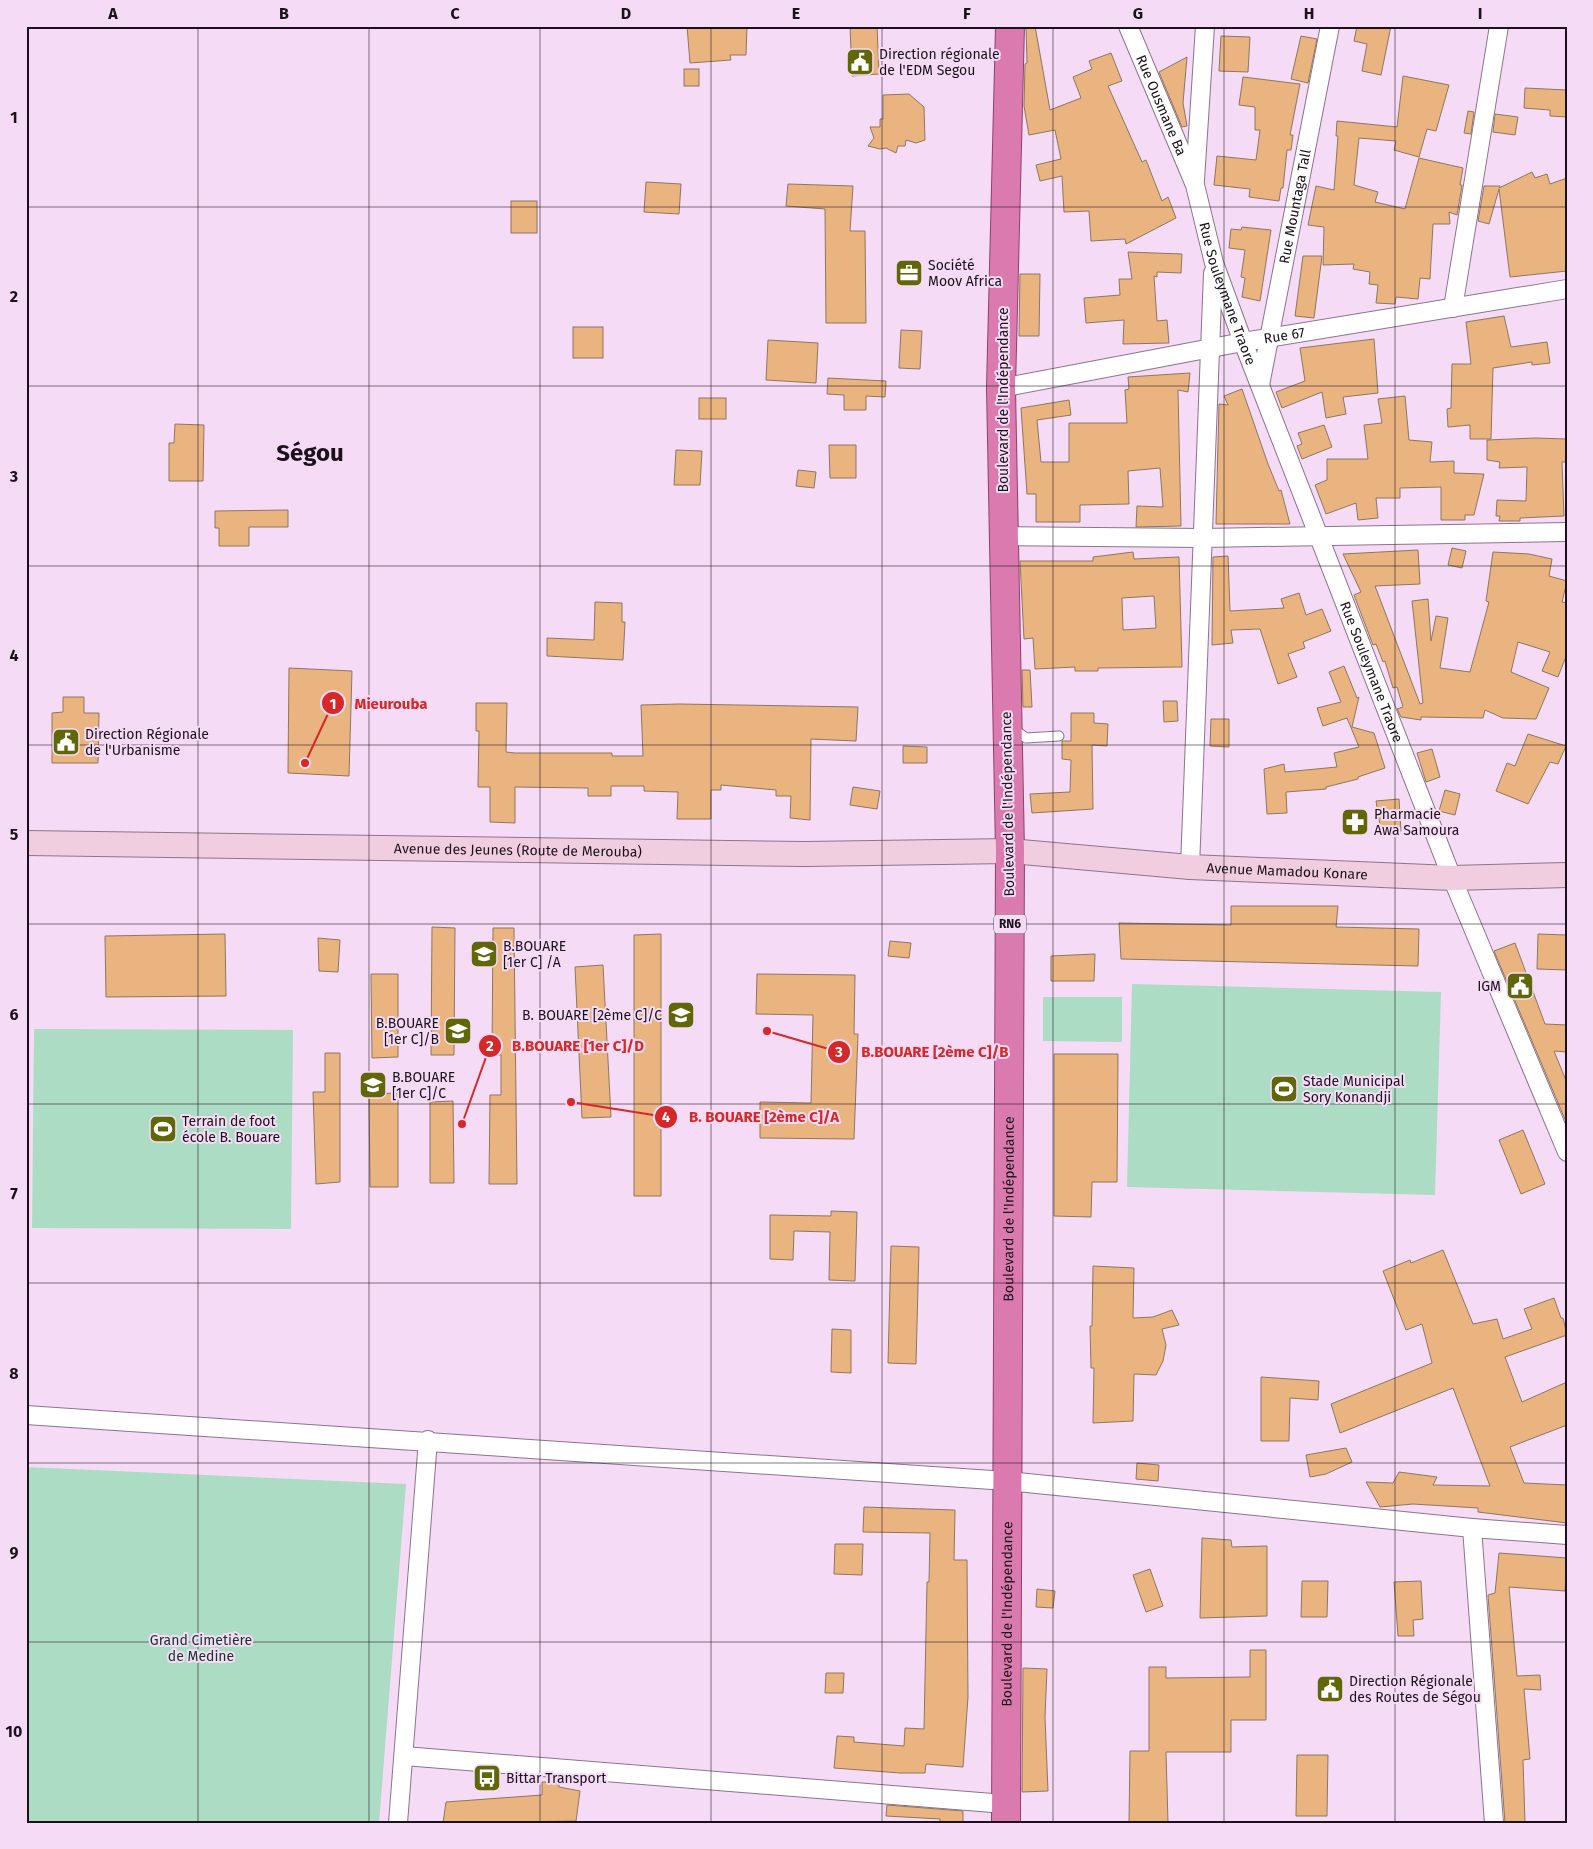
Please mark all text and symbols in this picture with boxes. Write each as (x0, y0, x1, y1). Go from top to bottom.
text: A (107, 4, 118, 23)
text: B (279, 4, 289, 23)
text: C (450, 4, 460, 23)
text: D (621, 4, 631, 23)
text: E (792, 4, 800, 23)
text: F (963, 4, 971, 23)
text: G (1133, 4, 1143, 23)
text: H (1304, 4, 1314, 23)
text: I (1478, 4, 1482, 23)
place label: Direction régionale de l'EDM Segou (879, 46, 1000, 79)
public building icon: Direction régionale de l'EDM Segou (845, 47, 875, 77)
street label: Rue Ousmane Ba (1133, 52, 1190, 158)
text: 1 (10, 108, 18, 127)
street label: Rue Mountaga Tall (1275, 148, 1314, 265)
street label: Rue Souleymane Traore (1196, 220, 1260, 367)
place label: Société Moov Africa (928, 257, 1002, 290)
office icon: Société Moov Africa (894, 258, 924, 288)
text: 2 (10, 287, 18, 306)
street label: Boulevard de l'Indépendance (995, 307, 1012, 493)
street label: Rue 67 (1262, 324, 1306, 347)
district label: Ségou (276, 439, 344, 467)
text: 3 (9, 467, 18, 486)
street label: Rue Souleymane Traore (1336, 599, 1407, 745)
text: 4 (9, 646, 19, 665)
callout: Mieurouba (320, 688, 438, 718)
text: 1 (330, 695, 336, 713)
text: Mieurouba (355, 695, 427, 713)
street label: Boulevard de l'Indépendance (998, 711, 1018, 897)
place label: Direction Régionale de l'Urbanisme (85, 726, 209, 759)
public building icon: Direction Régionale de l'Urbanisme (51, 727, 81, 757)
place label: Pharmacie Awa Samoura (1374, 806, 1459, 839)
pharmacy icon: Pharmacie Awa Samoura (1340, 807, 1370, 837)
text: 5 (10, 825, 19, 844)
street label: Avenue des Jeunes (Route de Merouba) (394, 840, 642, 860)
street label: Avenue Mamadou Konare (1206, 859, 1368, 883)
road number: RN6 (994, 914, 1026, 934)
place label: B.BOUARE [1er C] /A (503, 938, 566, 971)
school or university icon: B.BOUARE [1er C] /A (469, 939, 499, 969)
public building icon: IGM (1505, 971, 1535, 1001)
place label: IGM (1477, 978, 1501, 995)
school or university icon: B. BOUARE [2ème C]/C (666, 1000, 696, 1030)
text: 6 (9, 1005, 19, 1024)
place label: B. BOUARE [2ème C]/C (522, 1007, 662, 1024)
place label: B.BOUARE [1er C]/B (376, 1015, 439, 1048)
school or university icon: B.BOUARE [1er C]/B (443, 1016, 473, 1046)
callout: B.BOUARE [1er C]/D (477, 1031, 654, 1061)
text: 2 (486, 1037, 494, 1055)
text: B.BOUARE [1er C]/D (512, 1037, 644, 1055)
callout: B.BOUARE [2ème C]/B (826, 1037, 1019, 1067)
text: 3 (834, 1043, 843, 1061)
text: B.BOUARE [2ème C]/B (861, 1043, 1009, 1061)
place label: B.BOUARE [1er C]/C (392, 1069, 455, 1102)
school or university icon: B.BOUARE [1er C]/C (358, 1070, 388, 1100)
place label: Stade Municipal Sory Konandji (1303, 1073, 1405, 1106)
sports icon: Stade Municipal Sory Konandji (1269, 1074, 1299, 1104)
callout: B. BOUARE [2ème C]/A (653, 1102, 849, 1132)
text: 4 (662, 1108, 671, 1126)
text: B. BOUARE [2ème C]/A (689, 1108, 840, 1126)
place label: Terrain de foot école B. Bouare (182, 1113, 280, 1146)
sports icon: Terrain de foot école B. Bouare (148, 1114, 178, 1144)
street label: Boulevard de l'Indépendance (1000, 1116, 1017, 1302)
text: 7 (10, 1184, 18, 1203)
text: 8 (9, 1364, 19, 1383)
street label: Boulevard de l'Indépendance (998, 1521, 1016, 1707)
text: 9 (10, 1543, 19, 1562)
park label: Grand Cimetière de Medine (150, 1632, 252, 1665)
place label: Direction Régionale des Routes de Ségou (1349, 1673, 1481, 1706)
public building icon: Direction Régionale des Routes de Ségou (1315, 1674, 1345, 1704)
text: 10 (6, 1722, 22, 1741)
bus stop icon: Bittar Transport (472, 1763, 502, 1793)
place label: Bittar Transport (506, 1770, 607, 1787)

